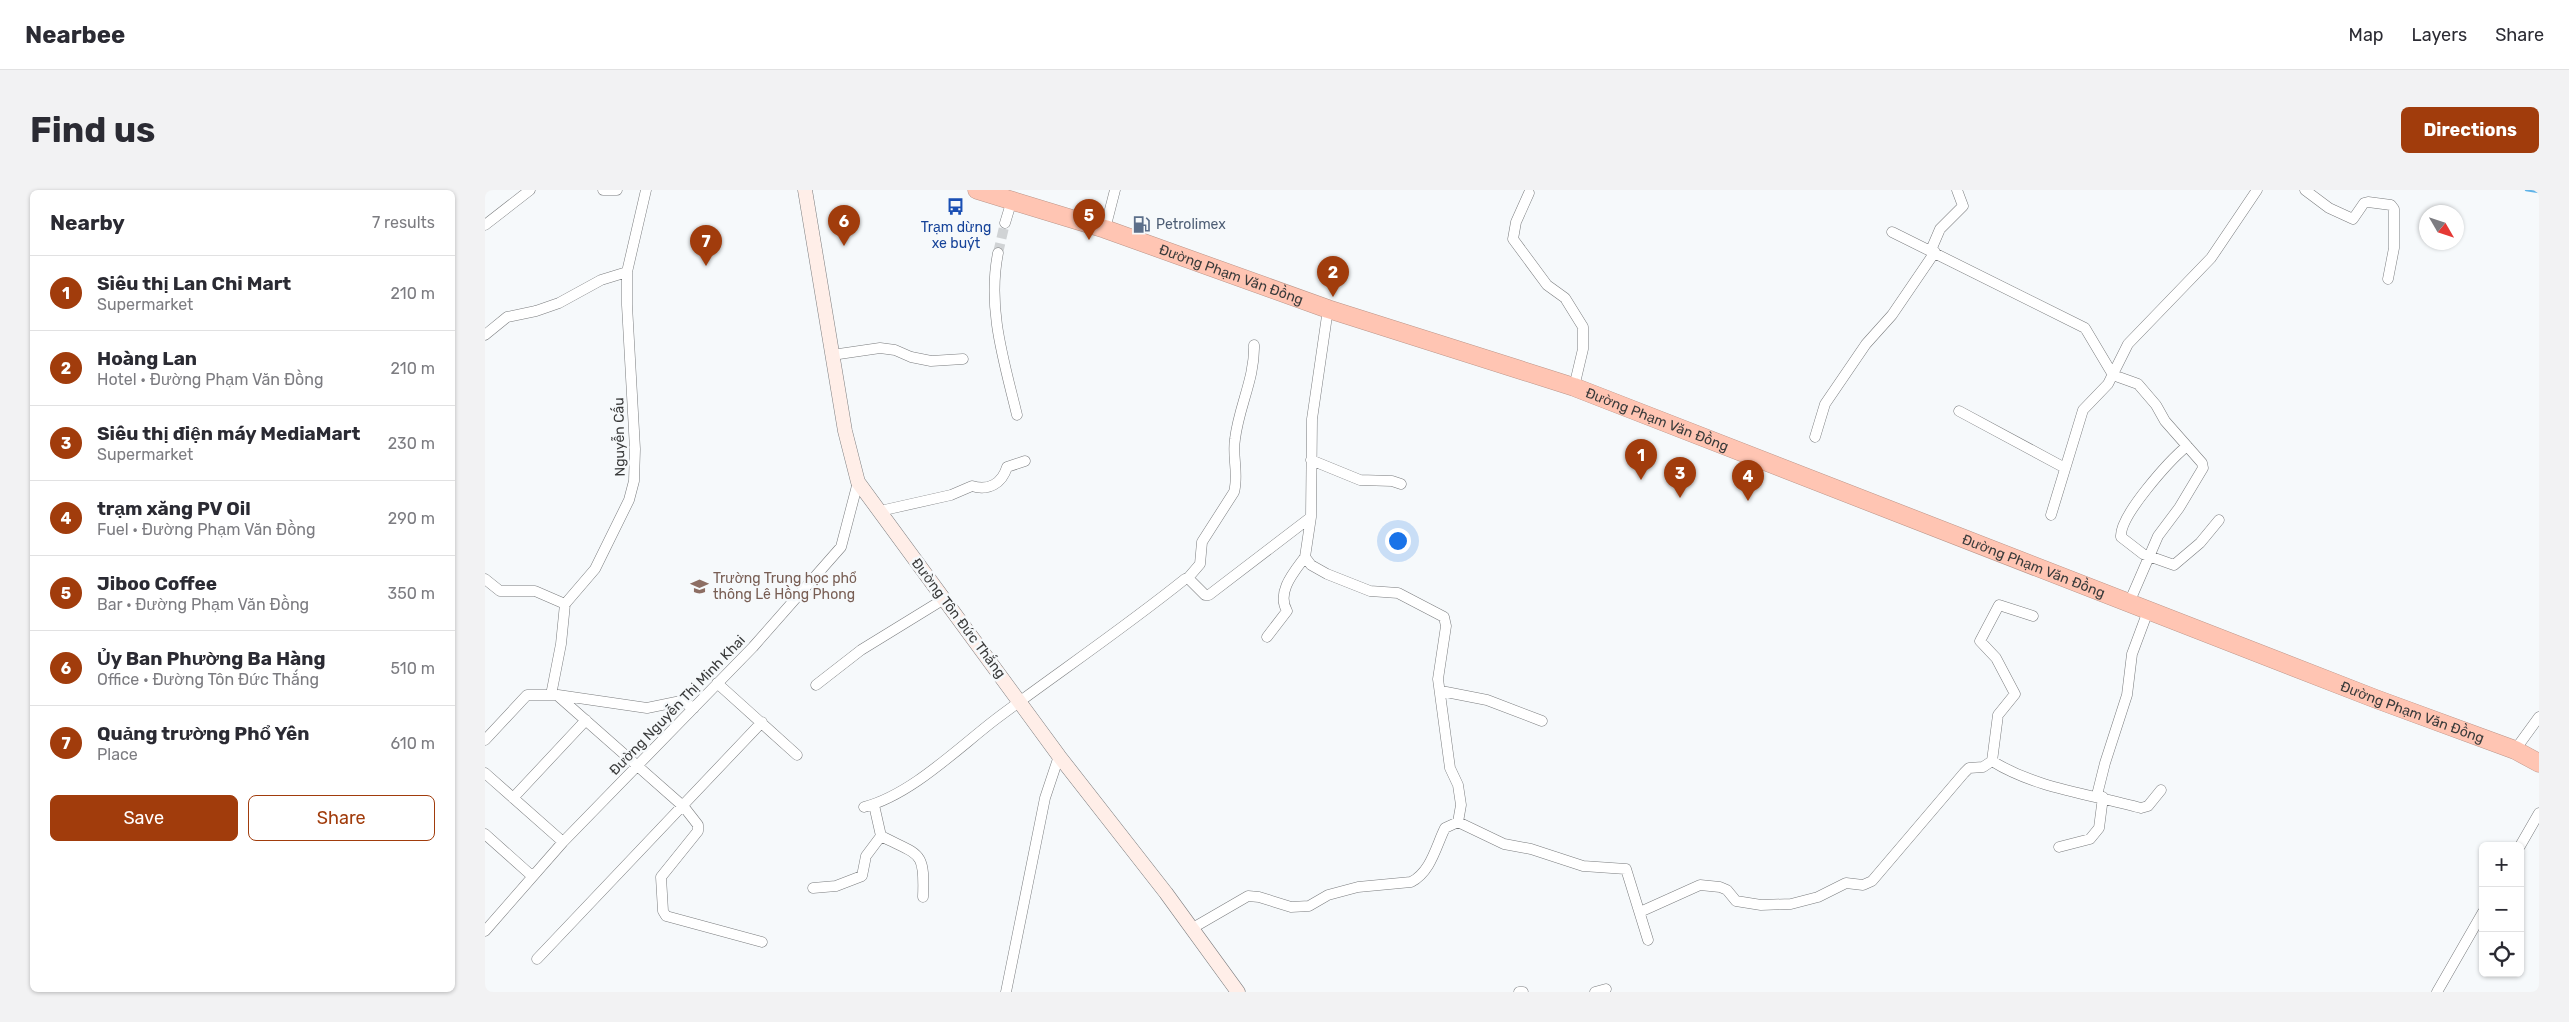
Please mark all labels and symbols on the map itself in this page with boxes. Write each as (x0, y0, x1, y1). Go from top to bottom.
bus stop icon: Trạm dừng xe buýt (946, 197, 966, 217)
pin: 5 (1073, 199, 1105, 240)
pin: 6 (828, 205, 860, 246)
north arrow (2419, 205, 2464, 250)
fuel station icon: Petrolimex (1132, 214, 1152, 234)
place label: Petrolimex (1156, 216, 1226, 233)
place label: Trạm dừng xe buýt (921, 219, 991, 252)
pin: 7 (690, 225, 722, 266)
street label: Đường Phạm Văn Đồng (1157, 241, 1306, 308)
pin: 2 (1317, 256, 1349, 297)
street label: Đường Phạm Văn Đồng (1583, 384, 1731, 455)
street label: Nguyễn Cấu (609, 397, 629, 477)
pin: 1 (1625, 439, 1657, 480)
pin: 3 (1664, 457, 1696, 498)
pin: 4 (1732, 460, 1764, 501)
your location (1385, 528, 1411, 554)
street label: Đường Phạm Văn Đồng (1959, 531, 2107, 602)
street label: Đường Tôn Đức Thắng (908, 554, 1010, 682)
place label: Trường Trung học phổ thông Lê Hồng Phong (713, 570, 857, 603)
school or university icon: Trường Trung học phổ thông Lê Hồng Phong (689, 576, 709, 596)
street label: Đường Nguyễn Thị Minh Khai (605, 631, 749, 779)
street label: Đường Phạm Văn Đồng (2338, 678, 2486, 747)

